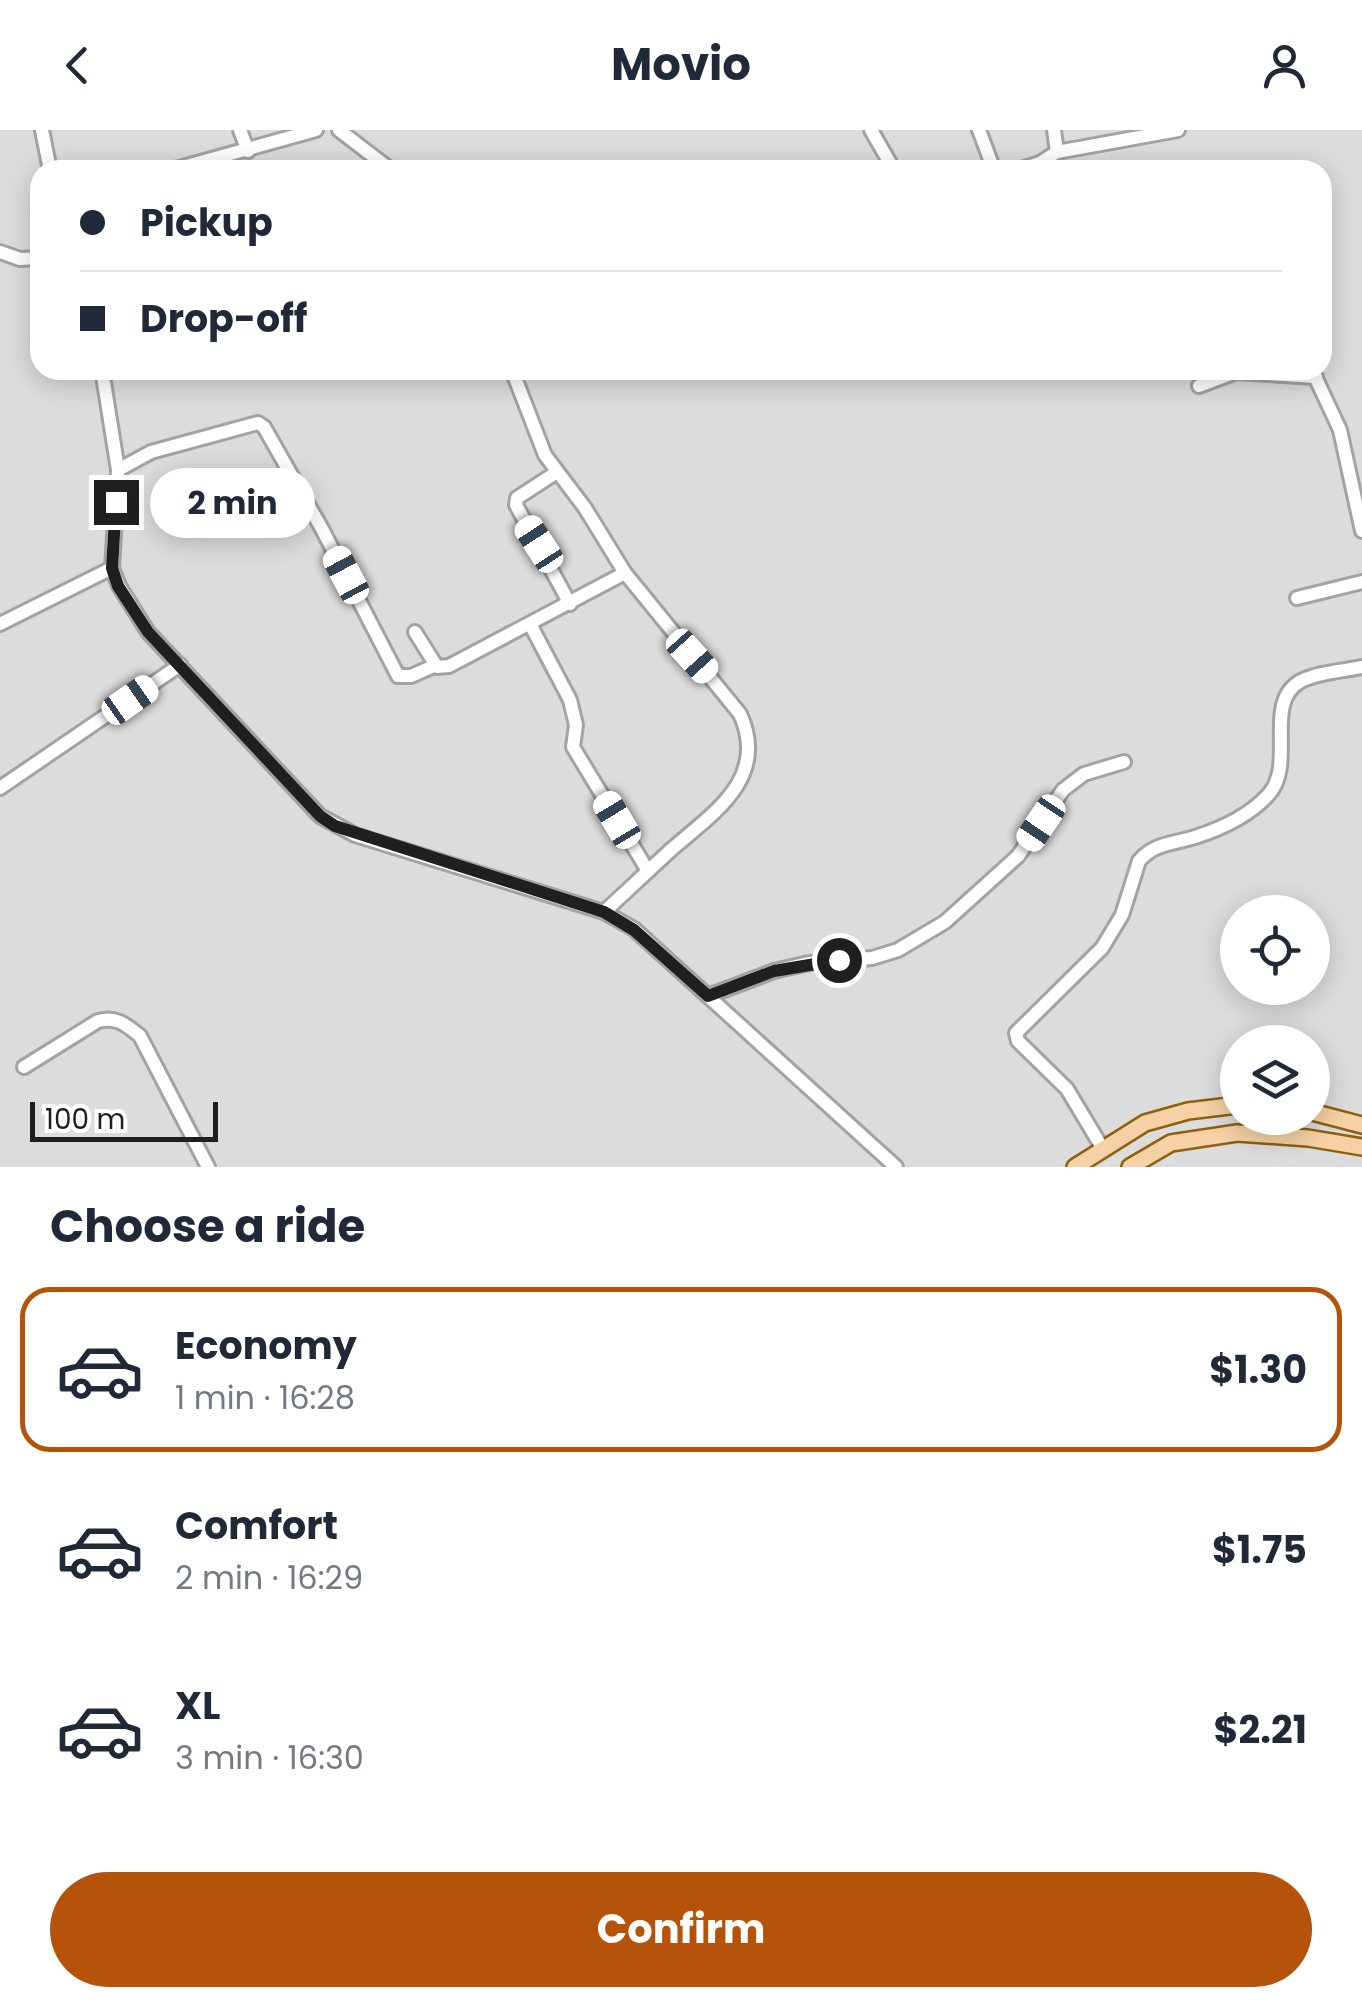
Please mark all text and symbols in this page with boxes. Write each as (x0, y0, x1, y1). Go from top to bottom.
text: Movio (611, 33, 751, 96)
icon: back (50, 38, 105, 93)
icon: person (1257, 38, 1312, 93)
text: Pickup (140, 196, 273, 249)
text: Drop-off (140, 292, 308, 345)
callout: 2 min (151, 467, 316, 537)
route end (94, 480, 139, 525)
text: 2 min (188, 480, 277, 525)
car (510, 511, 568, 577)
car (319, 541, 373, 609)
car (661, 624, 723, 688)
car (97, 671, 163, 729)
car (589, 787, 645, 853)
car (1012, 790, 1070, 856)
map controls (1220, 895, 1330, 1135)
button: locate (1220, 895, 1330, 1005)
route start (817, 938, 862, 983)
button: layers (1220, 1025, 1330, 1135)
scale bar (30, 1097, 218, 1141)
text: 100 m (45, 1100, 125, 1139)
text: Choose a ride (50, 1195, 365, 1258)
text: Economy (175, 1319, 357, 1372)
icon: car (55, 1325, 145, 1415)
text: $1.30 (1209, 1343, 1307, 1396)
text: 1 min · 16:28 (175, 1375, 355, 1420)
text: Comfort (175, 1499, 338, 1552)
icon: car (55, 1505, 145, 1595)
text: $1.75 (1212, 1523, 1307, 1576)
text: 2 min · 16:29 (175, 1555, 363, 1600)
text: XL (175, 1679, 220, 1732)
icon: car (55, 1685, 145, 1775)
text: $2.21 (1214, 1703, 1307, 1756)
text: 3 min · 16:30 (175, 1735, 364, 1780)
button: Confirm (50, 1872, 1312, 1987)

